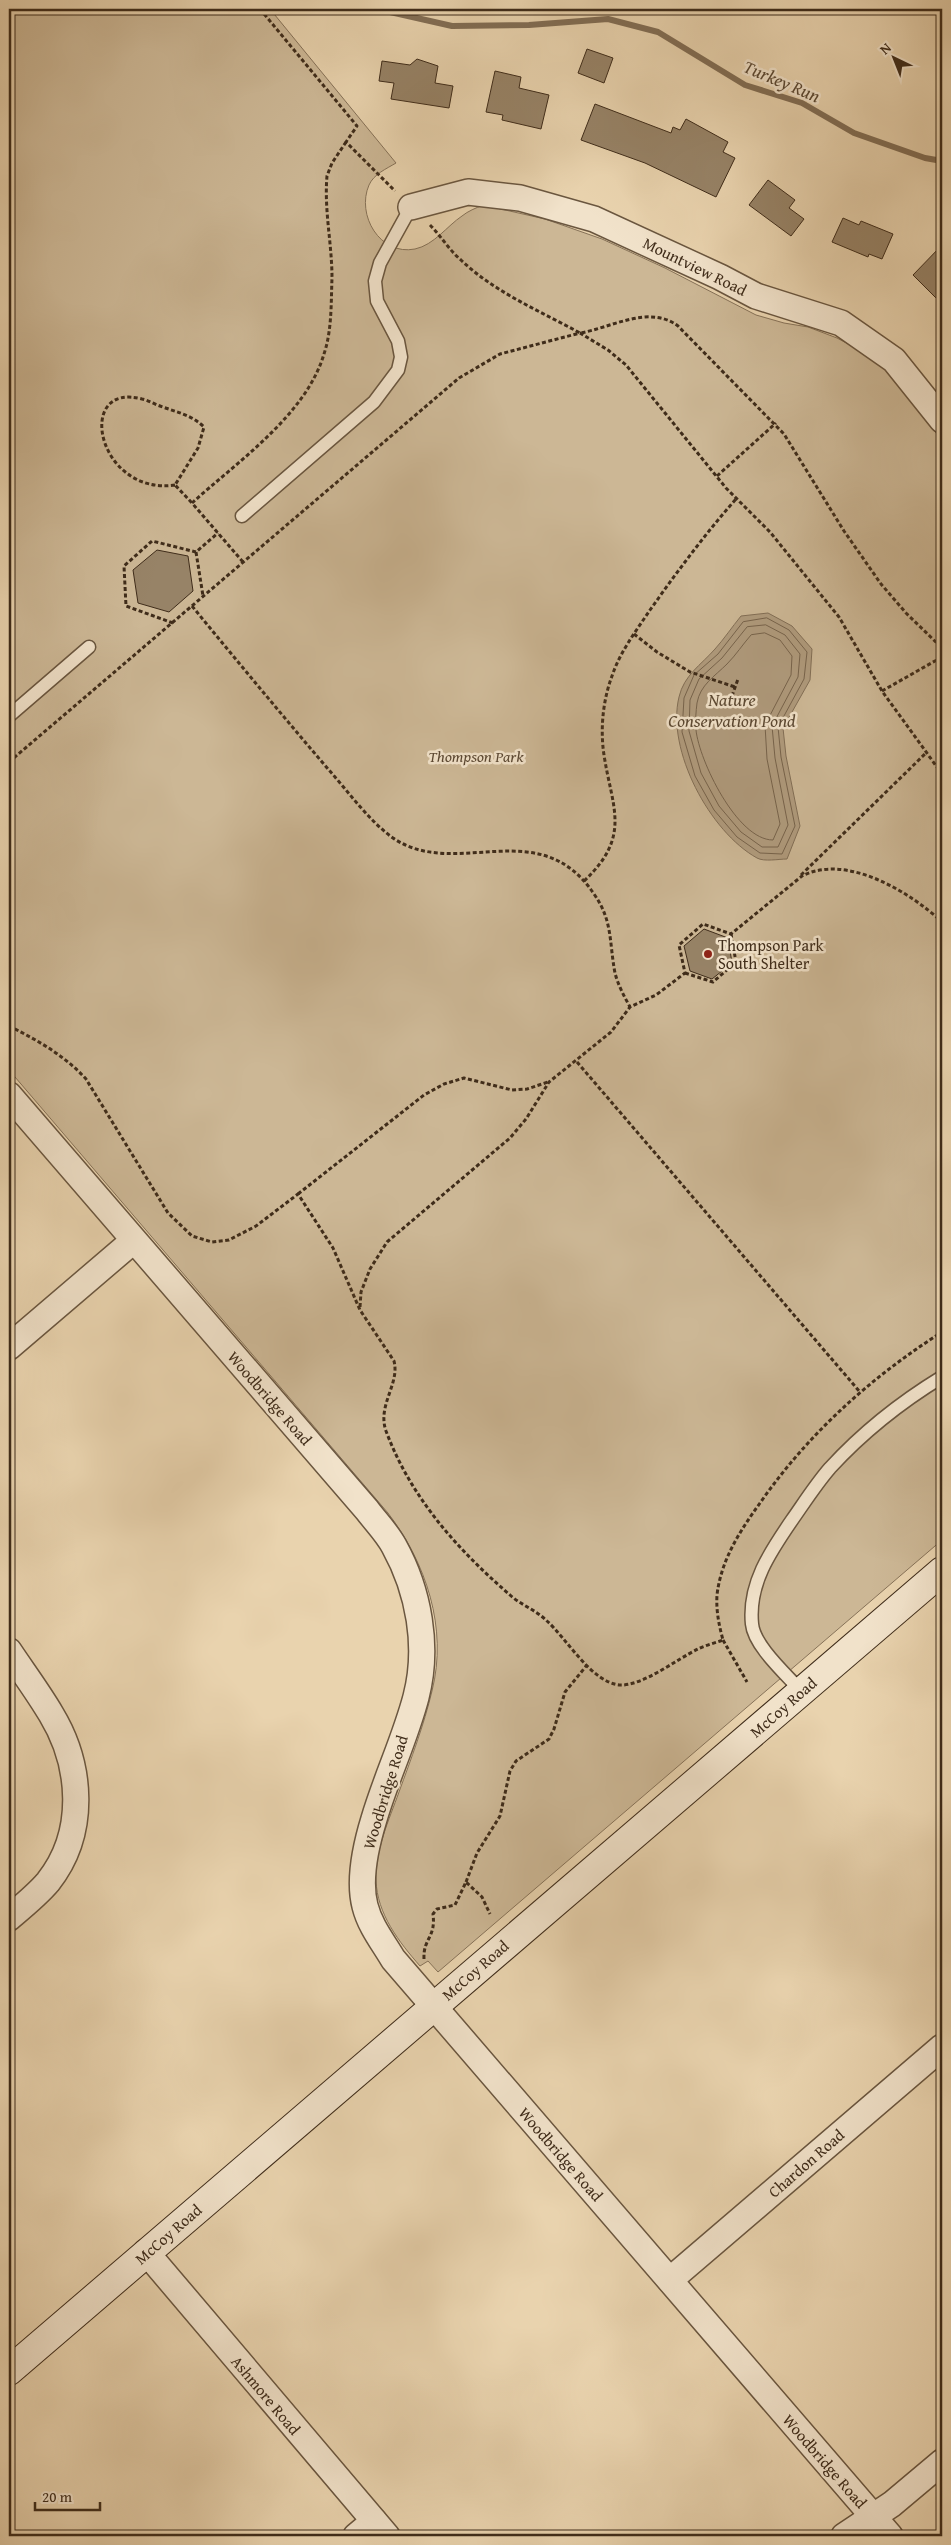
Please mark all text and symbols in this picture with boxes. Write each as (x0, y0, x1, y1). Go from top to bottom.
north arrow (868, 32, 918, 82)
text: N (875, 38, 896, 59)
water label: Turkey Run (740, 53, 824, 109)
street label: Mountview Road (639, 230, 751, 302)
water label: Nature Conservation Pond (668, 686, 796, 734)
park label: Thompson Park (428, 744, 524, 768)
place label: Thompson Park South Shelter (718, 933, 825, 975)
marker: Thompson Park South Shelter (702, 948, 714, 960)
street label: Woodbridge Road (222, 1346, 318, 1451)
street label: McCoy Road (744, 1671, 822, 1743)
street label: Woodbridge Road (356, 1732, 414, 1852)
street label: McCoy Road (436, 1934, 514, 2006)
street label: Woodbridge Road (513, 2102, 609, 2207)
street label: Chardon Road (763, 2123, 850, 2203)
street label: McCoy Road (129, 2198, 207, 2270)
street label: Ashmore Road (226, 2350, 307, 2440)
street label: Woodbridge Road (777, 2409, 873, 2514)
scale bar (35, 2480, 100, 2512)
text: 20 m (42, 2486, 73, 2507)

